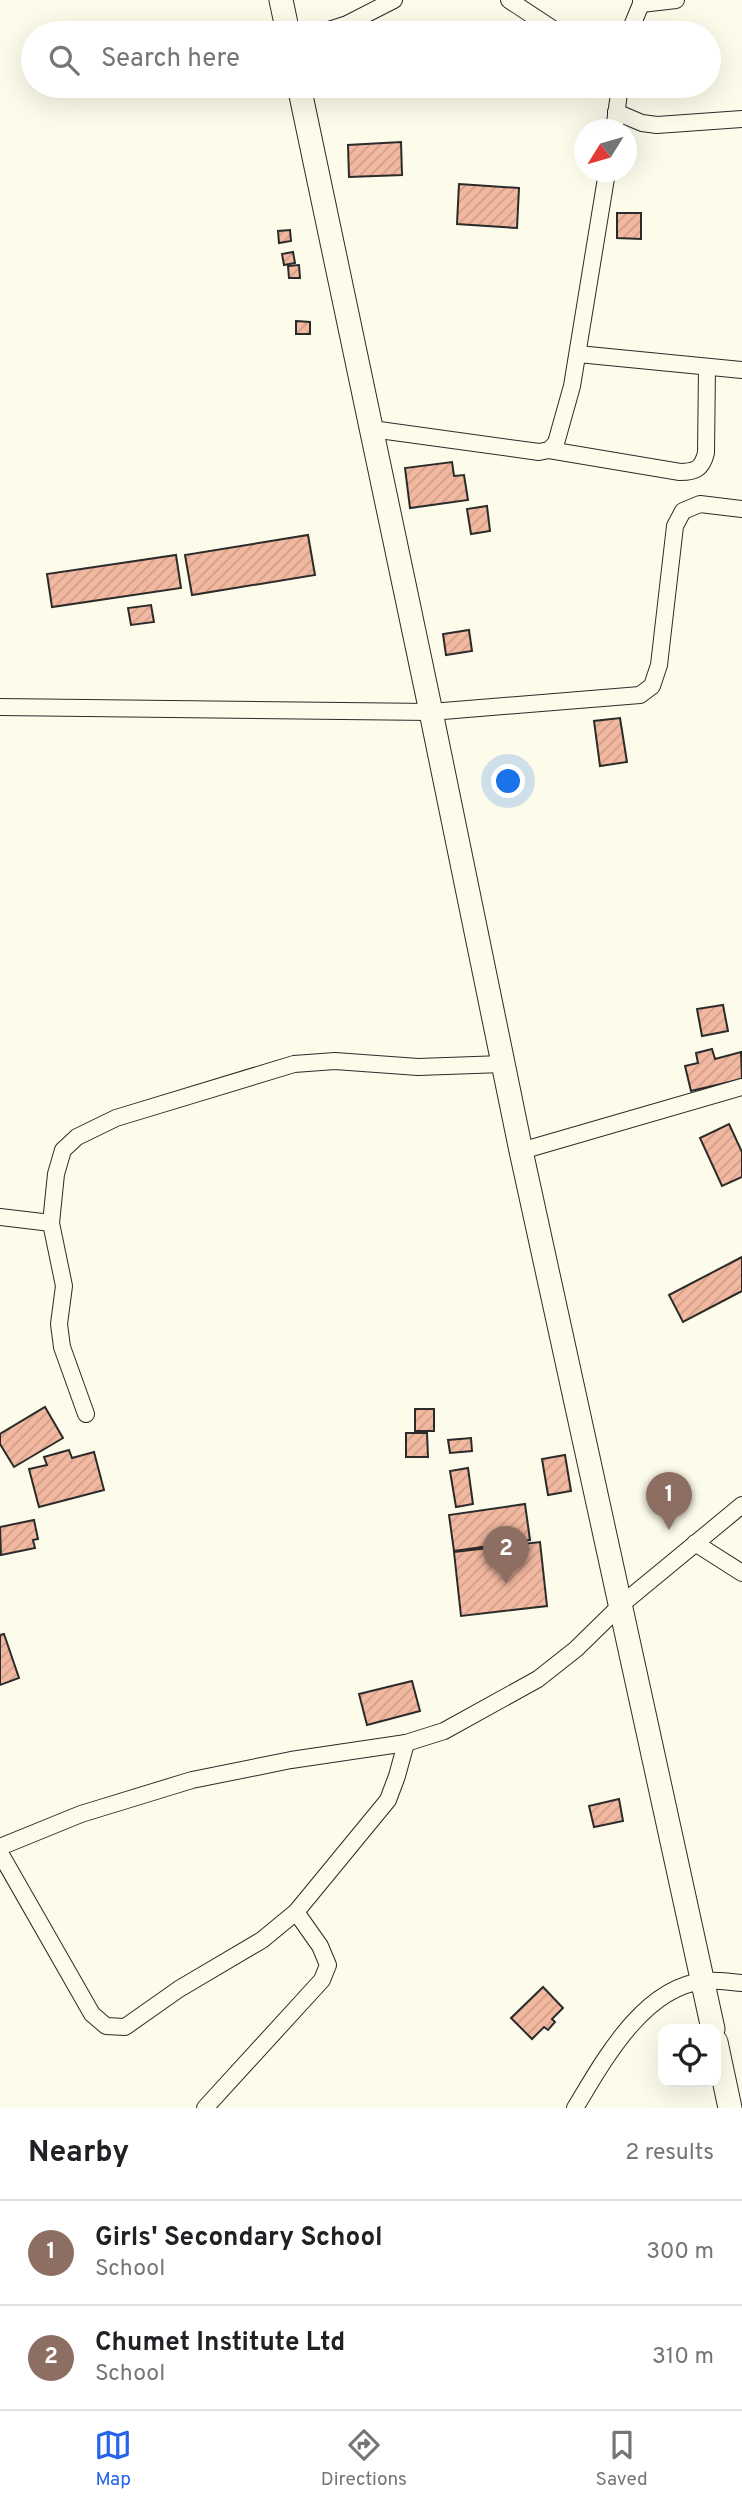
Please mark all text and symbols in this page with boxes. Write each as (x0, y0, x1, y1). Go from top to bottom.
search box (21, 21, 721, 98)
icon: search (45, 41, 83, 79)
text: Search here (101, 43, 240, 76)
north arrow (574, 119, 637, 182)
your location (491, 764, 525, 798)
pin: 1 (646, 1472, 692, 1530)
pin: 2 (483, 1526, 529, 1584)
map controls (658, 2024, 721, 2087)
button: locate (658, 2024, 721, 2087)
text: Nearby (28, 2135, 129, 2172)
text: 2 results (625, 2139, 714, 2168)
text: Girls' Secondary School (95, 2222, 383, 2255)
text: 1 (46, 2238, 56, 2267)
text: 300 m (646, 2238, 714, 2267)
text: School (95, 2255, 165, 2284)
text: Chumet Institute Ltd (95, 2327, 345, 2360)
text: 2 (44, 2343, 58, 2372)
text: 310 m (652, 2343, 714, 2372)
text: School (95, 2360, 165, 2389)
tab: Map (94, 2426, 132, 2492)
tab: Directions (321, 2426, 407, 2492)
tab: Saved (596, 2426, 648, 2492)

